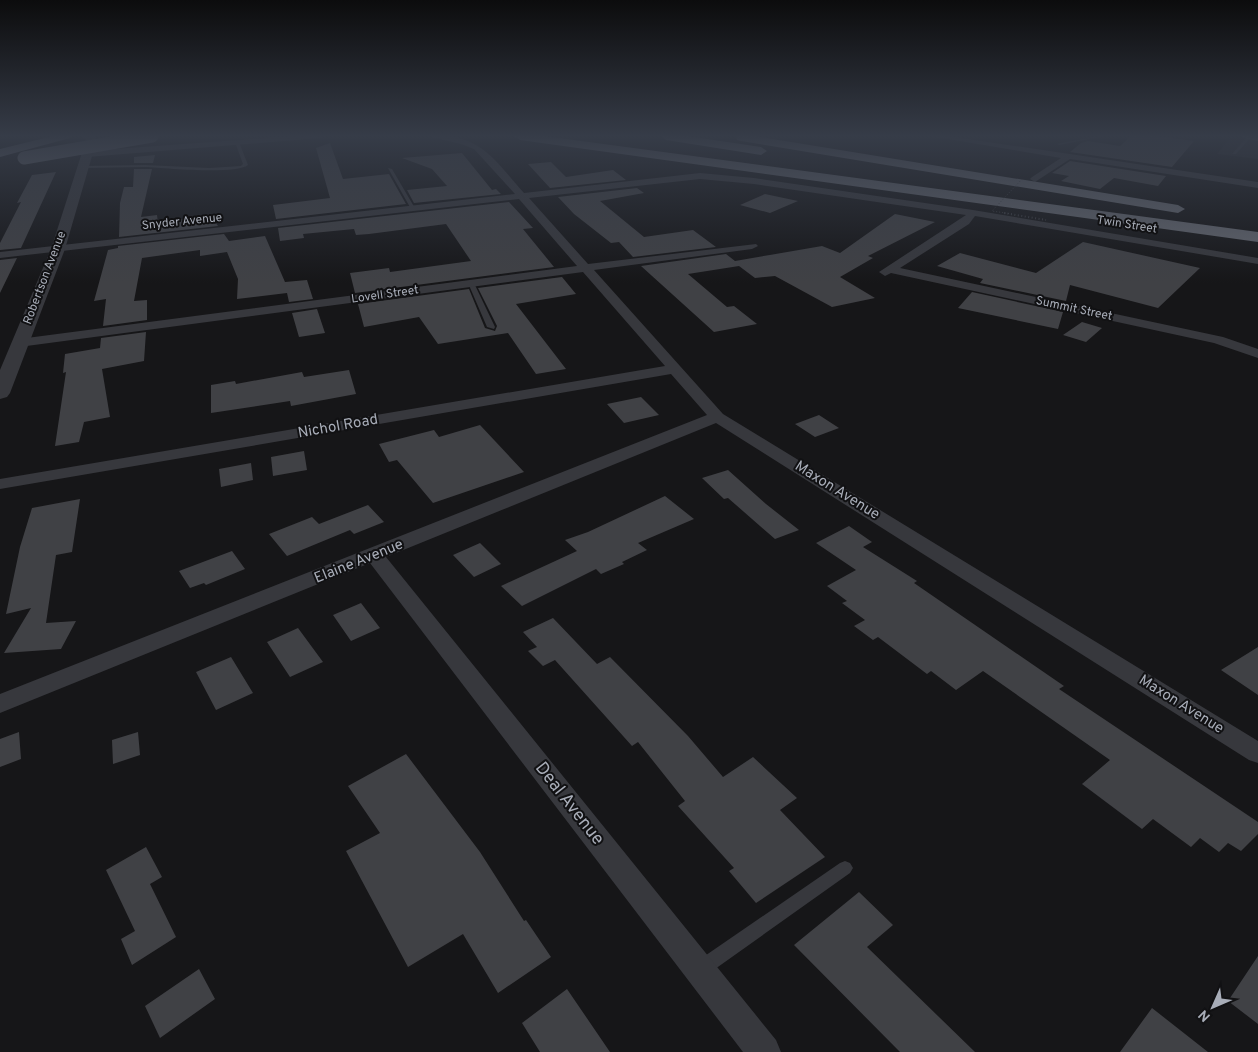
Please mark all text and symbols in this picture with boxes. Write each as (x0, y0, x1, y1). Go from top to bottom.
street label: Snyder Avenue (141, 210, 223, 234)
street label: Twin Street (1096, 212, 1158, 238)
street label: Robertson Avenue (20, 229, 70, 327)
street label: Lovell Street (350, 282, 420, 308)
street label: Summit Street (1034, 293, 1114, 325)
street label: Nichol Road (296, 411, 380, 443)
street label: Maxon Avenue (791, 457, 883, 525)
street label: Elaine Avenue (312, 536, 406, 588)
street label: Maxon Avenue (1135, 671, 1227, 739)
street label: Deal Avenue (529, 758, 609, 850)
north arrow (1188, 982, 1238, 1032)
text: N (1195, 1006, 1214, 1025)

